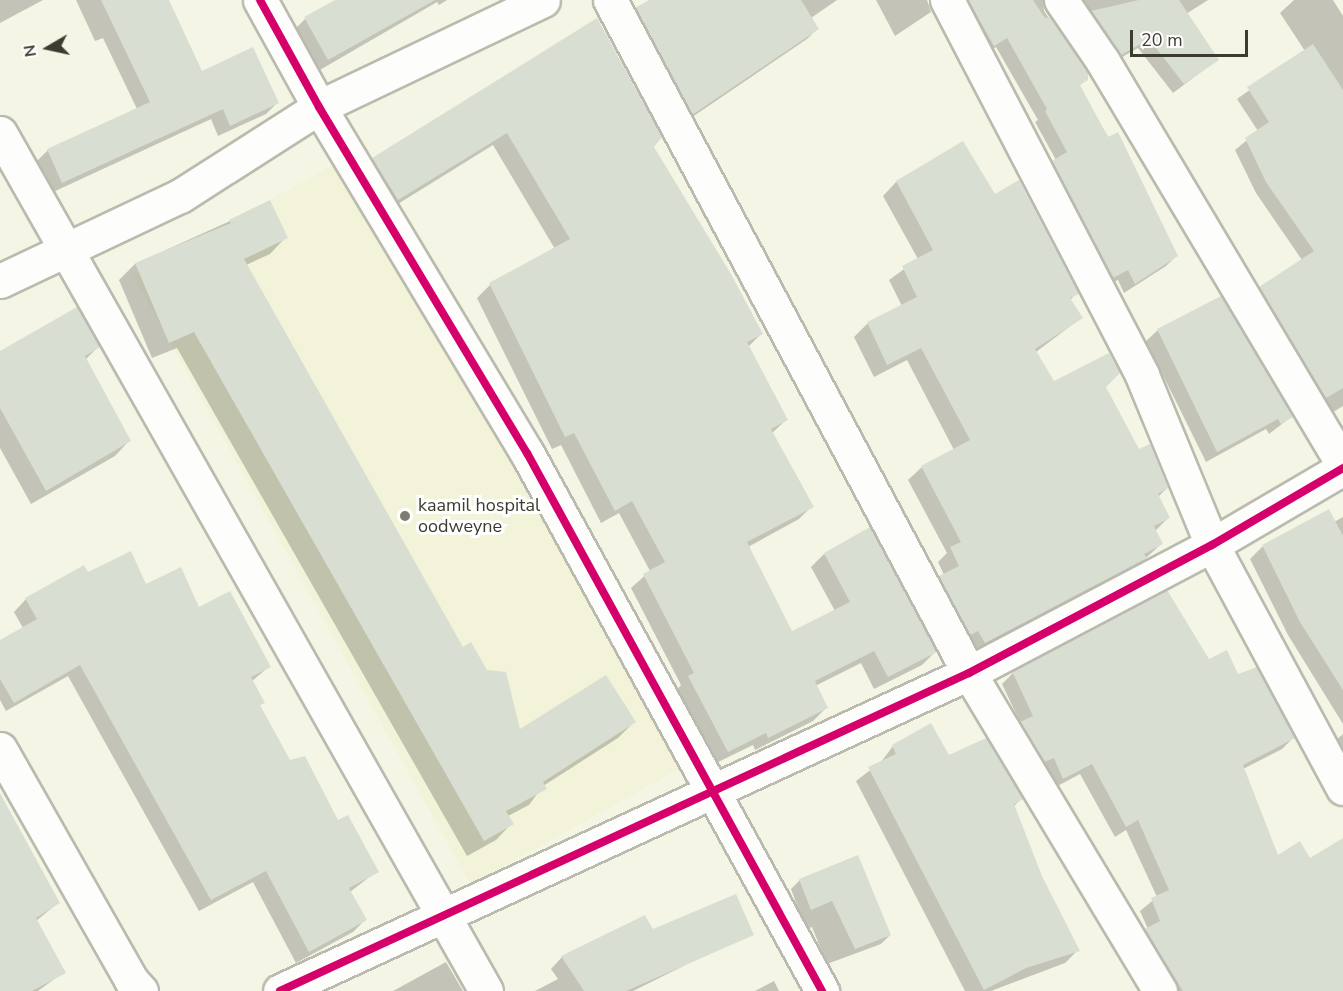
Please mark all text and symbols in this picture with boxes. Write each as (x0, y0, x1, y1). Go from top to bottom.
north arrow (18, 18, 78, 78)
scale bar (1133, 18, 1252, 56)
text: 20 m (1141, 28, 1183, 52)
text: N (18, 43, 42, 58)
place label: kaamil hospital oodweyne (418, 495, 540, 538)
marker: kaamil hospital oodweyne (396, 507, 414, 525)

